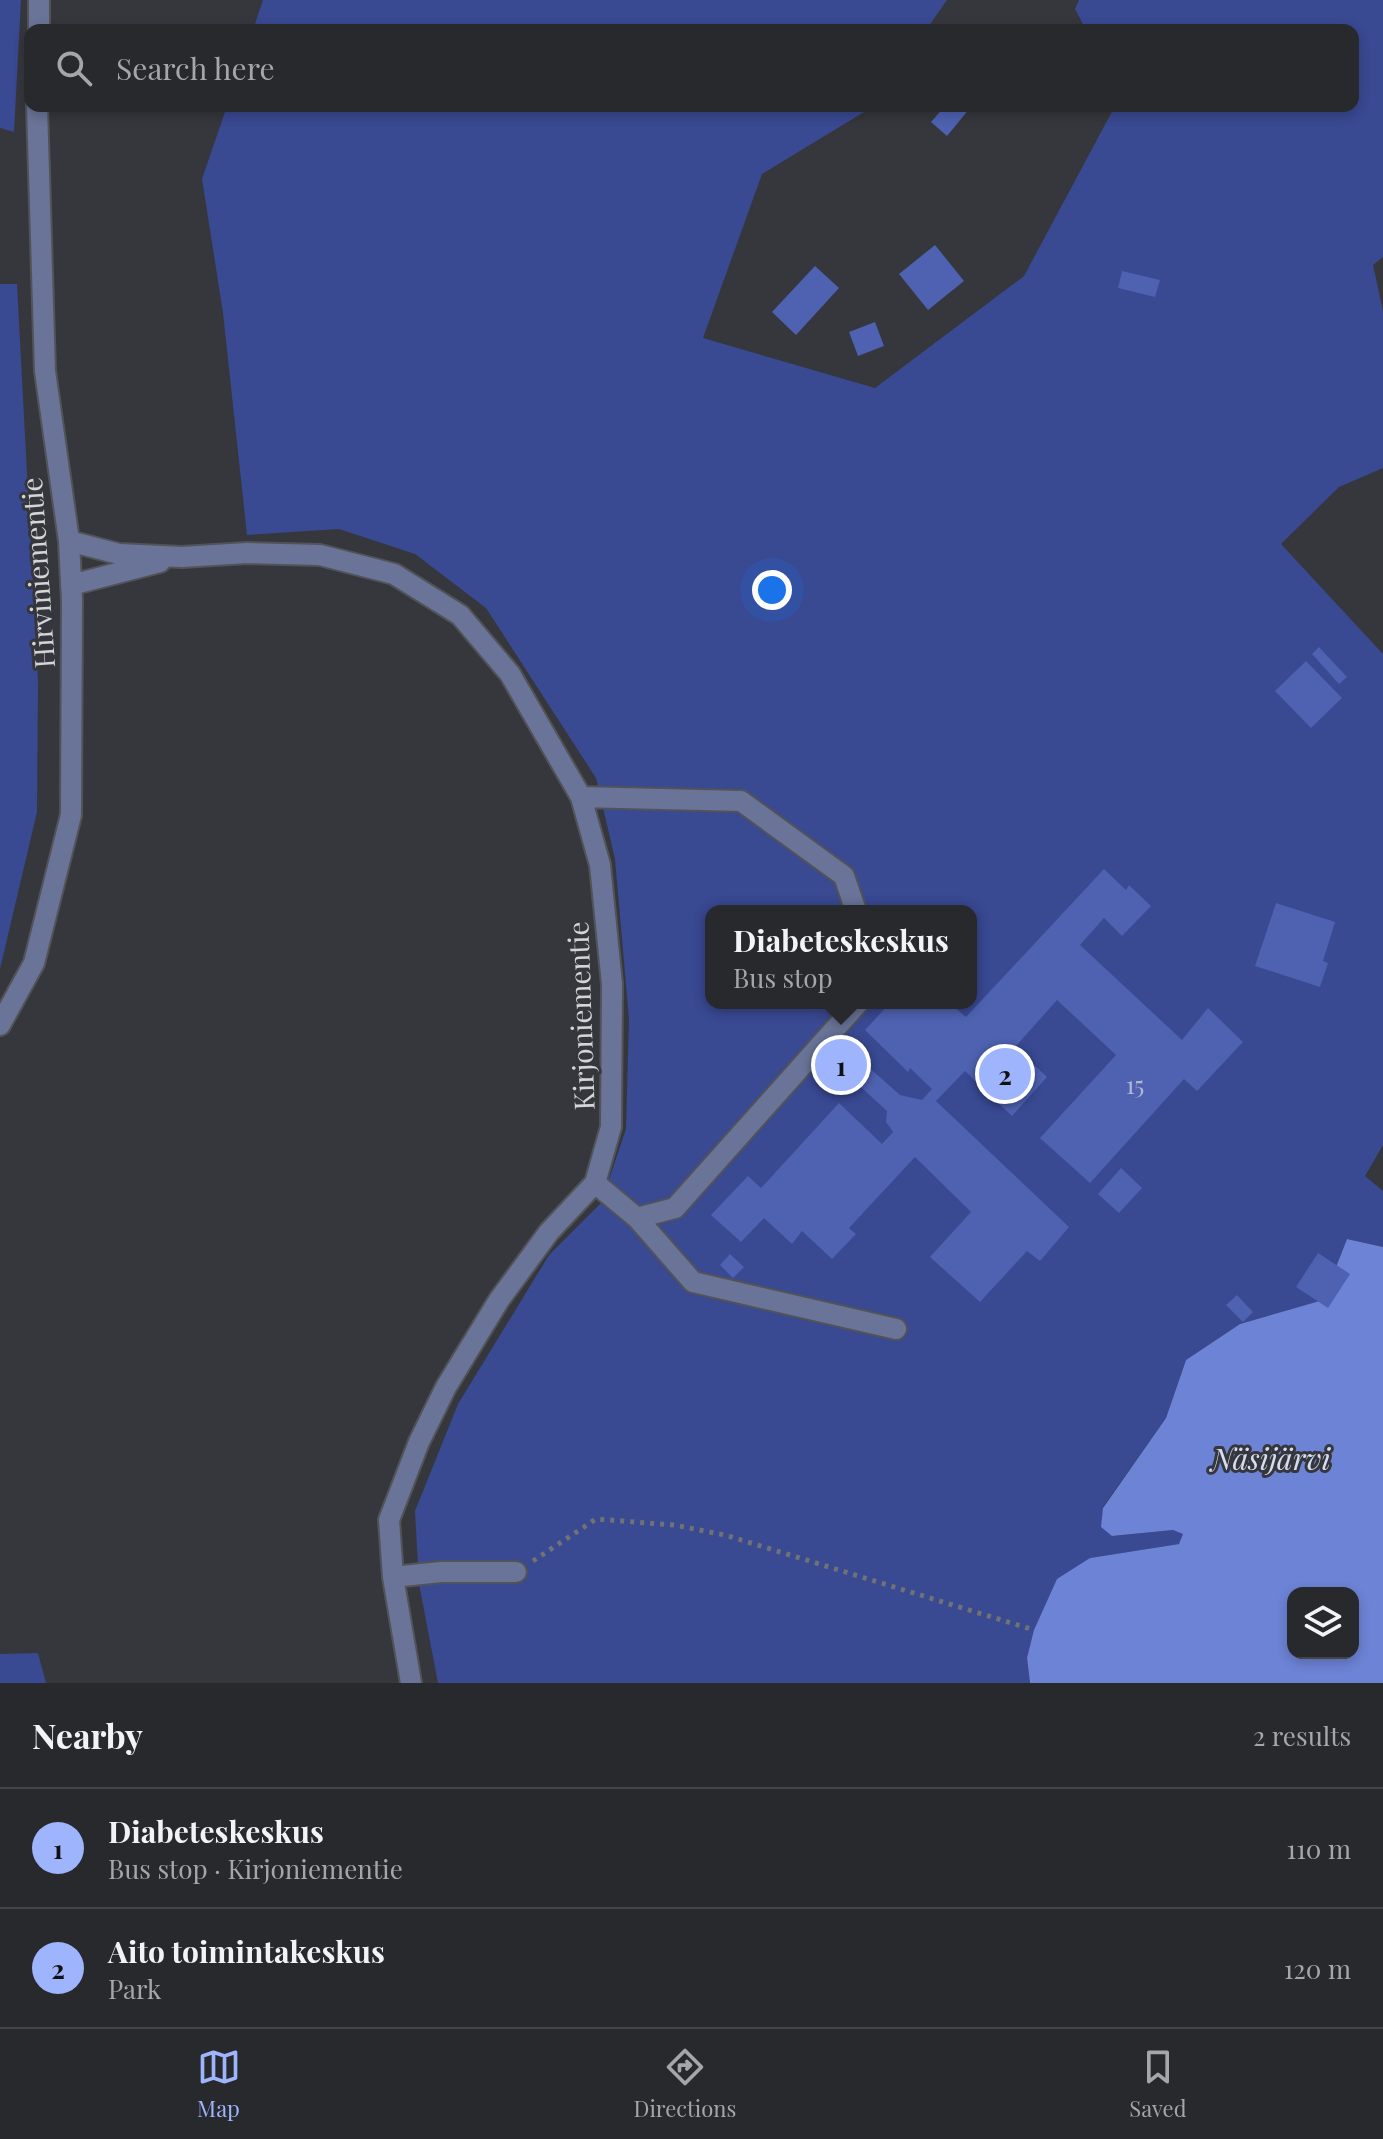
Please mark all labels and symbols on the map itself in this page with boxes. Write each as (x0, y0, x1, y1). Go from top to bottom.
street label: Hirviniementie (12, 476, 62, 670)
your location (752, 570, 792, 610)
street label: Kirjoniementie (558, 921, 602, 1111)
pin: 1 (815, 1035, 867, 1095)
pin: 2 (979, 1044, 1031, 1104)
house number: 15 (1126, 1068, 1144, 1100)
water label: Näsijärvi (1208, 1438, 1332, 1478)

